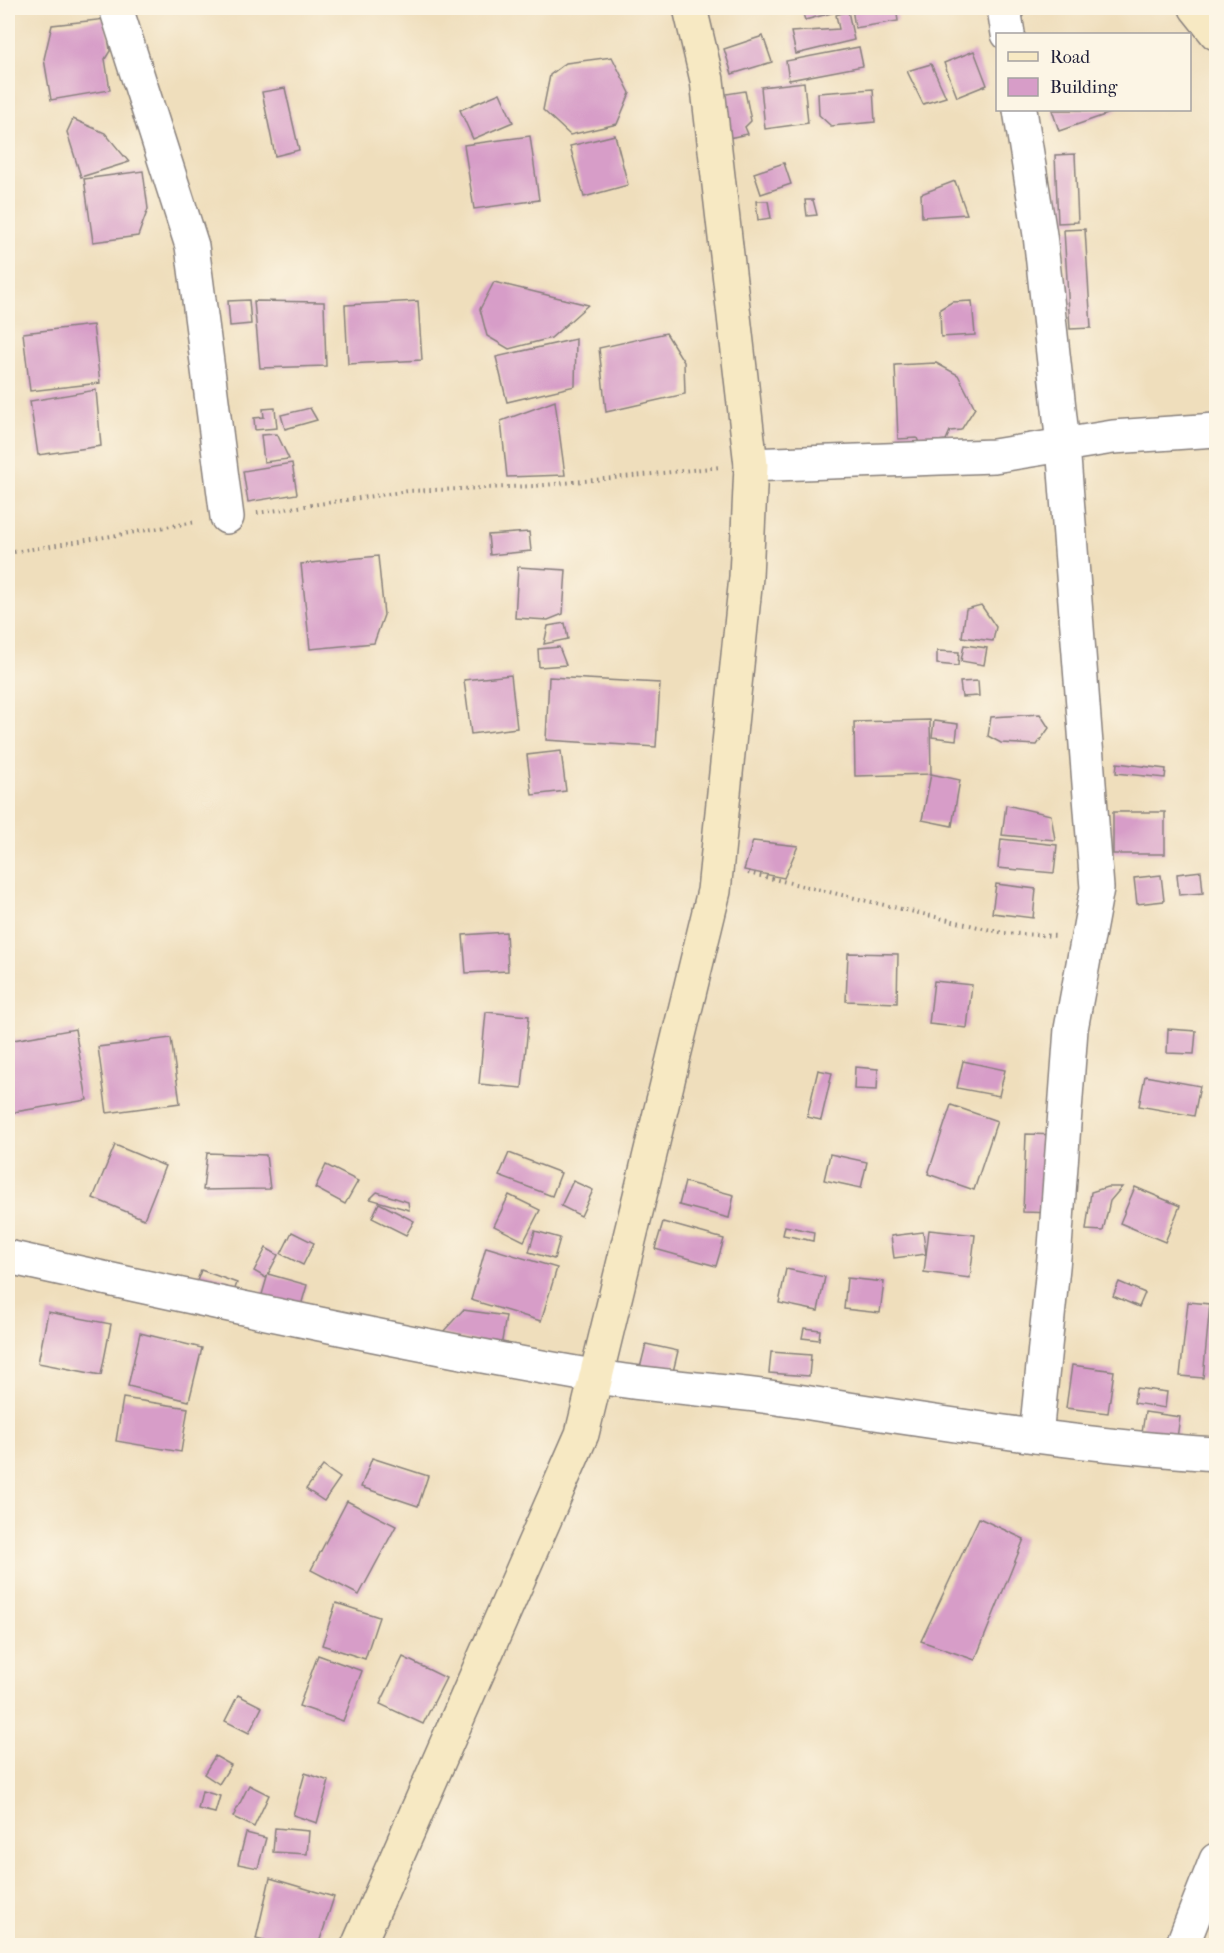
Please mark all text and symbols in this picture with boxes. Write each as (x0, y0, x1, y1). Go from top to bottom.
legend (996, 33, 1191, 111)
text: Road (1050, 47, 1090, 68)
text: Building (1050, 77, 1118, 98)

